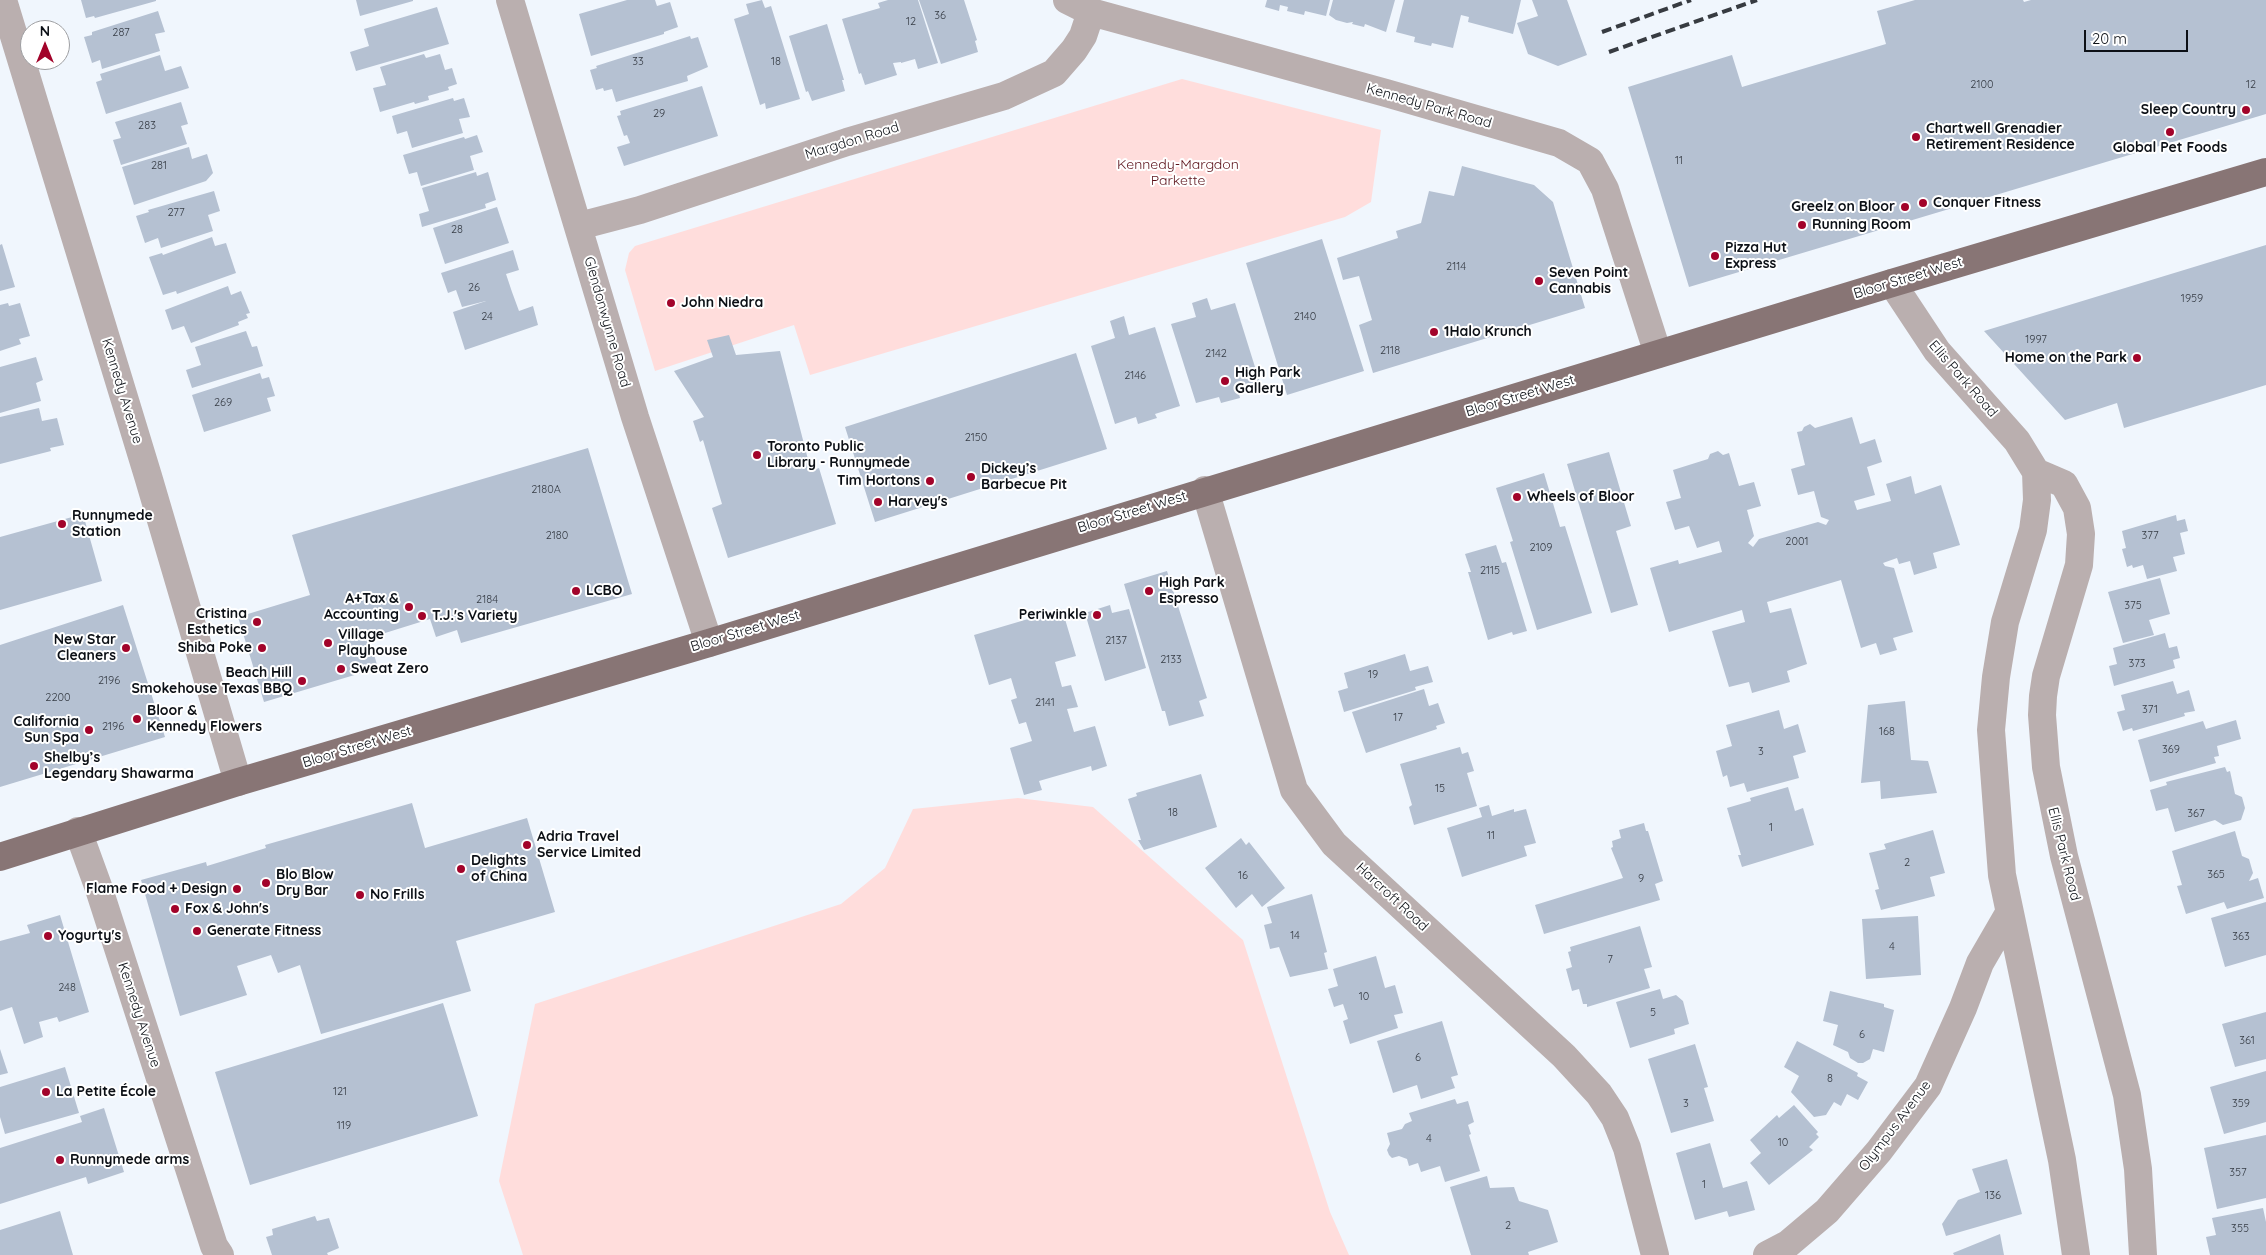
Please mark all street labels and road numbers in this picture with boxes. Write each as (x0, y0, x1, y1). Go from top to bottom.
street label: Kennedy Park Road (1364, 80, 1494, 132)
street label: Margdon Road (803, 119, 901, 163)
street label: Bloor Street West (1852, 253, 1964, 303)
street label: Glendonwynne Road (580, 255, 634, 389)
street label: Kennedy Avenue (98, 336, 146, 446)
street label: Ellis Park Road (1925, 337, 2001, 421)
street label: Bloor Street West (1464, 371, 1576, 421)
street label: Bloor Street West (1076, 487, 1188, 537)
street label: Bloor Street West (689, 606, 801, 656)
street label: Bloor Street West (301, 722, 413, 772)
street label: Ellis Park Road (2044, 805, 2084, 903)
street label: Harcroft Road (1352, 859, 1432, 935)
street label: Kennedy Avenue (114, 960, 164, 1070)
street label: Olympus Avenue (1855, 1077, 1935, 1175)

